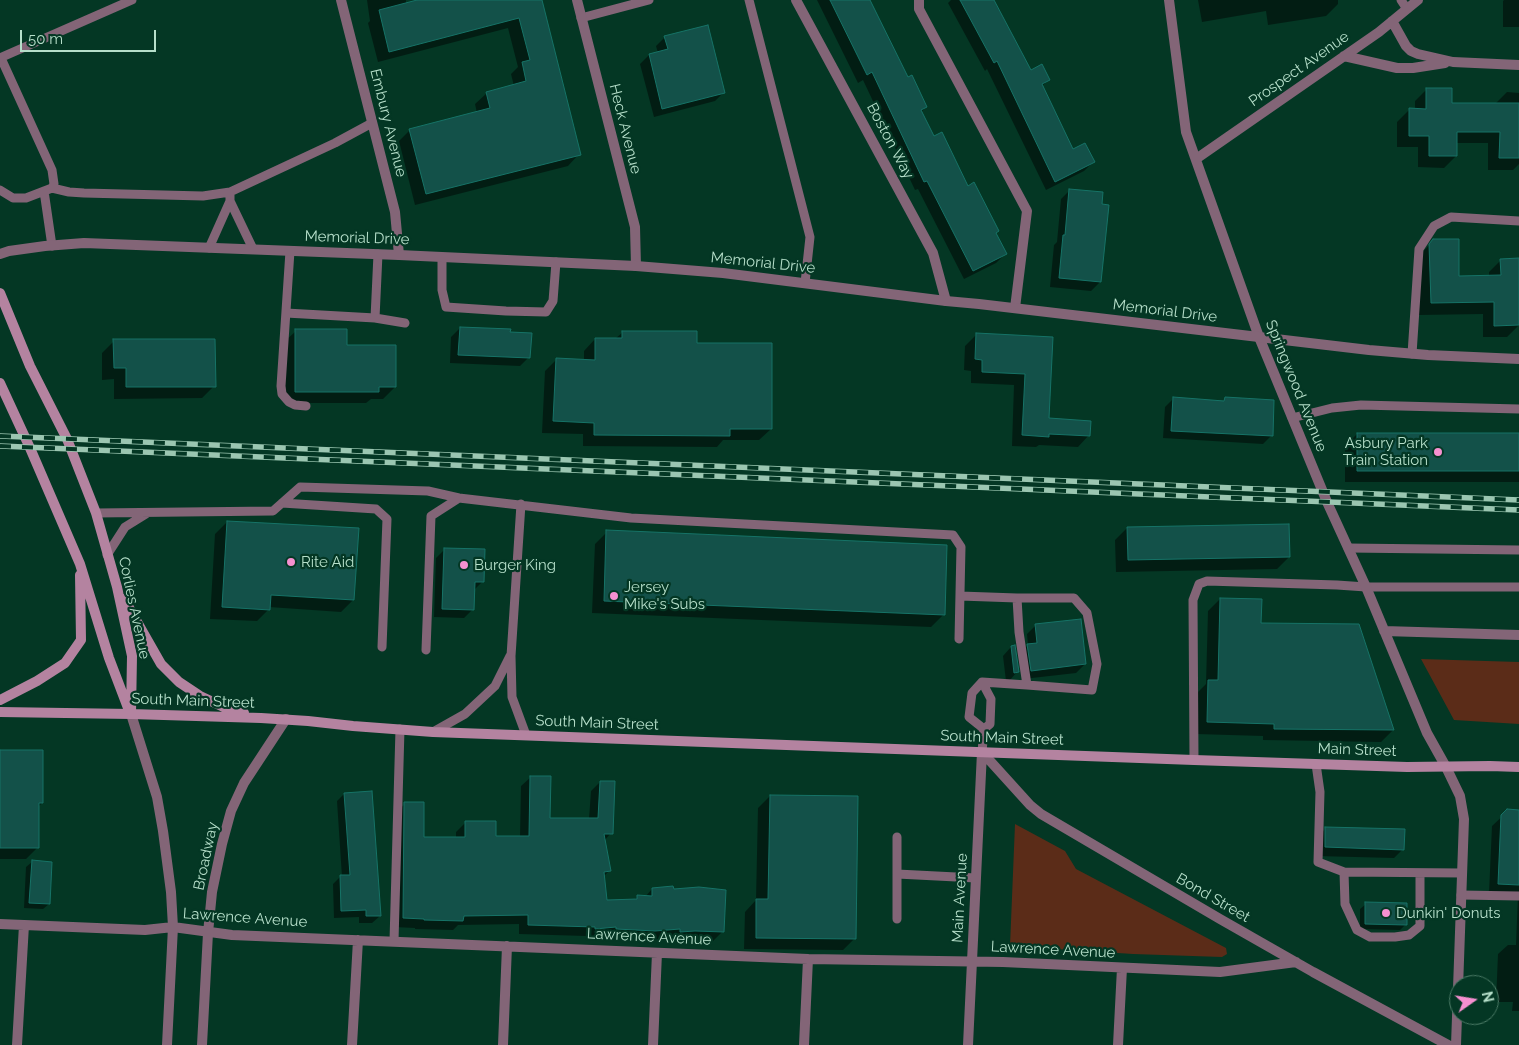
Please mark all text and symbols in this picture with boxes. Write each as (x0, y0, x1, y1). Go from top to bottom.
scale bar (22, 20, 159, 52)
street label: Prospect Avenue (1245, 28, 1353, 110)
text: 50 m (28, 30, 63, 48)
street label: Embury Avenue (366, 67, 410, 179)
street label: Heck Avenue (605, 82, 645, 176)
street label: Boston Way (862, 100, 918, 182)
street label: Memorial Drive (304, 227, 410, 249)
street label: Memorial Drive (710, 249, 816, 277)
street label: Memorial Drive (1112, 296, 1218, 326)
street label: Springwood Avenue (1261, 318, 1331, 454)
place label: Asbury Park Train Station (1343, 434, 1428, 469)
marker: Asbury Park Train Station (1432, 446, 1444, 458)
place label: Rite Aid (301, 553, 354, 571)
street label: Corlies Avenue (114, 555, 154, 661)
marker: Rite Aid (285, 556, 297, 568)
place label: Burger King (474, 556, 556, 574)
marker: Burger King (458, 559, 470, 571)
place label: Jersey Mike's Subs (624, 578, 705, 613)
marker: Jersey Mike's Subs (608, 590, 620, 602)
street label: South Main Street (131, 690, 255, 712)
street label: South Main Street (535, 712, 659, 734)
street label: South Main Street (940, 727, 1064, 749)
street label: Main Street (1317, 740, 1397, 760)
street label: Broadway (190, 820, 222, 892)
street label: Main Avenue (949, 853, 971, 943)
street label: Bond Street (1173, 870, 1253, 926)
place label: Dunkin' Donuts (1396, 904, 1501, 922)
street label: Lawrence Avenue (182, 905, 308, 931)
marker: Dunkin' Donuts (1380, 907, 1392, 919)
street label: Lawrence Avenue (586, 925, 712, 949)
street label: Lawrence Avenue (990, 938, 1116, 962)
north arrow (1449, 975, 1499, 1025)
text: N (1479, 990, 1497, 1004)

